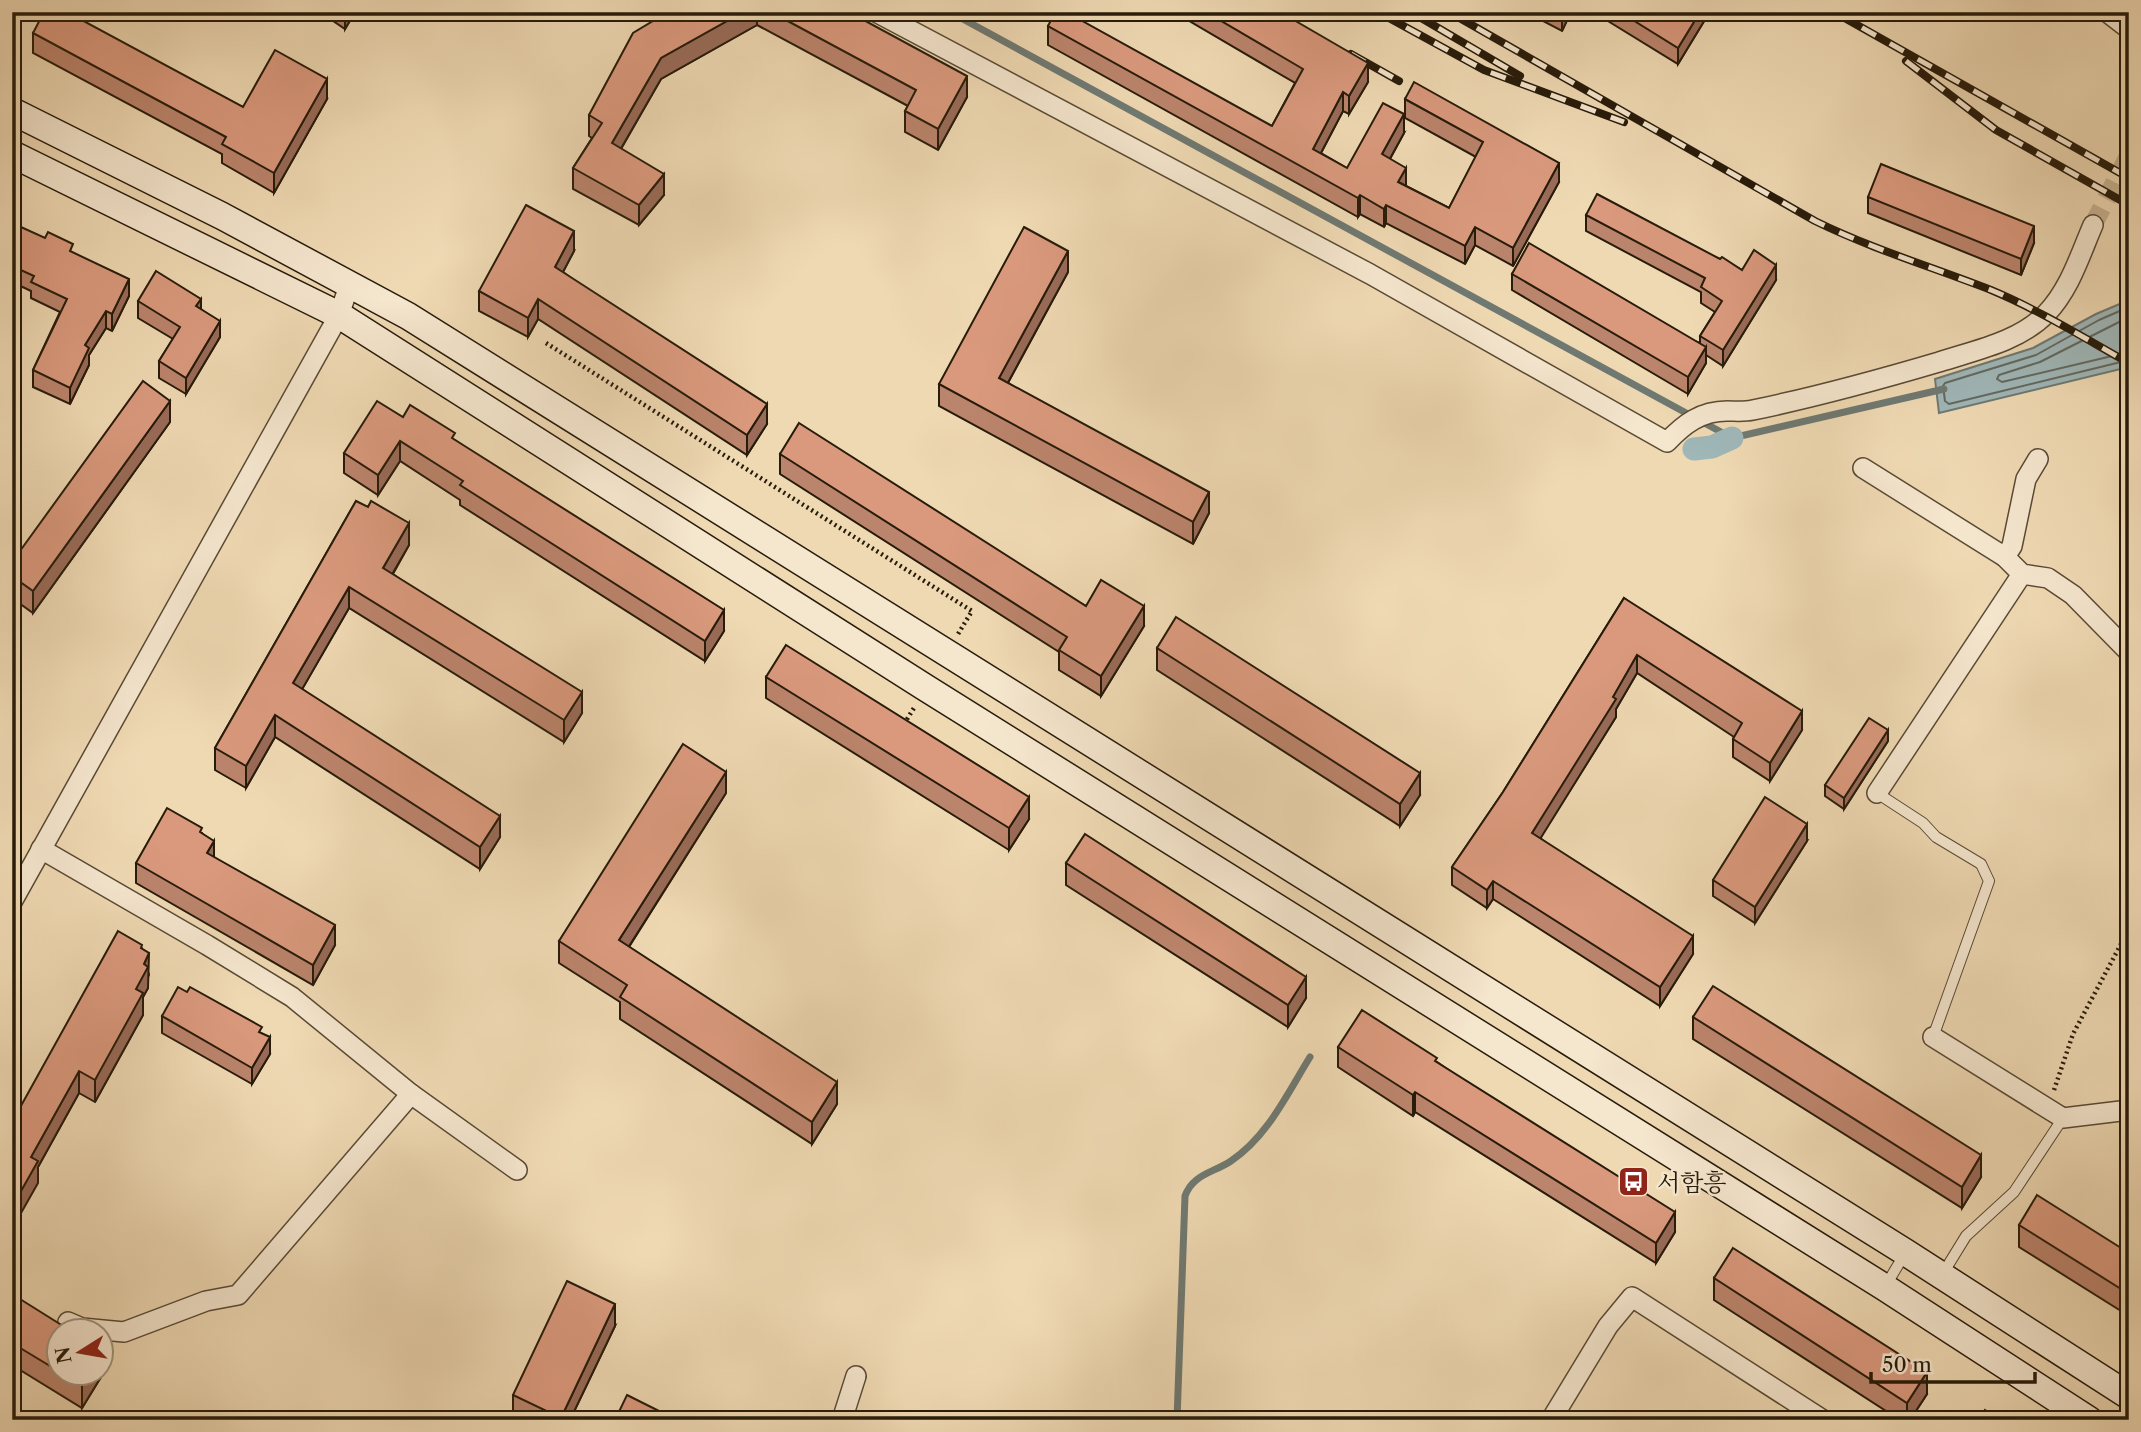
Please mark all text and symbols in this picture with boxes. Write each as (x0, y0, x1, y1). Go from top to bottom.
bus stop icon: 서함흥 (1617, 1165, 1651, 1199)
place label: 서함흥 (1657, 1168, 1727, 1197)
north arrow (46, 1316, 116, 1386)
scale bar (1871, 1341, 2036, 1385)
text: N (51, 1345, 77, 1365)
text: 50 m (1882, 1352, 1932, 1377)

